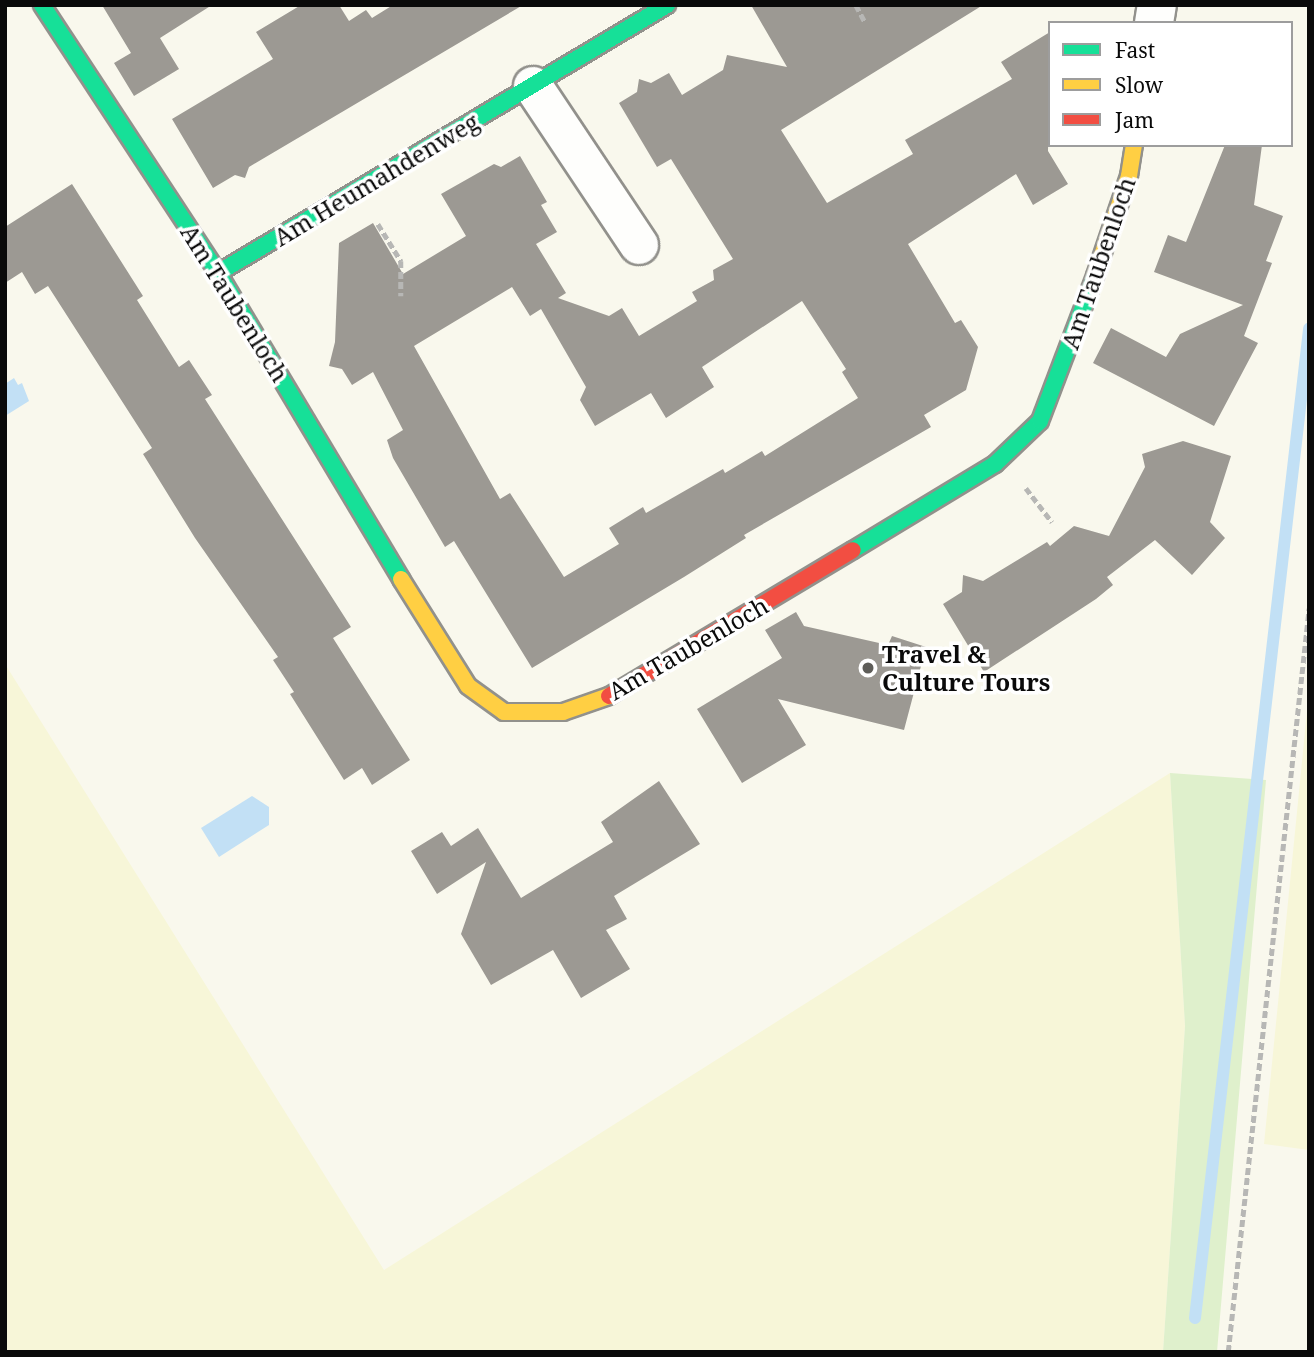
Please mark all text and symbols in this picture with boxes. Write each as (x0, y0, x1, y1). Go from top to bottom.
legend (1048, 21, 1293, 147)
text: Fast (1115, 36, 1155, 64)
text: Slow (1115, 71, 1163, 99)
street label: Am Heumahdenweg (268, 106, 484, 252)
text: Jam (1115, 106, 1154, 134)
street label: Am Taubenloch (1055, 173, 1141, 353)
street label: Am Taubenloch (175, 219, 295, 387)
street label: Am Taubenloch (603, 591, 773, 705)
place label: Travel & Culture Tours (882, 640, 1050, 696)
marker: Travel & Culture Tours (860, 660, 876, 676)

